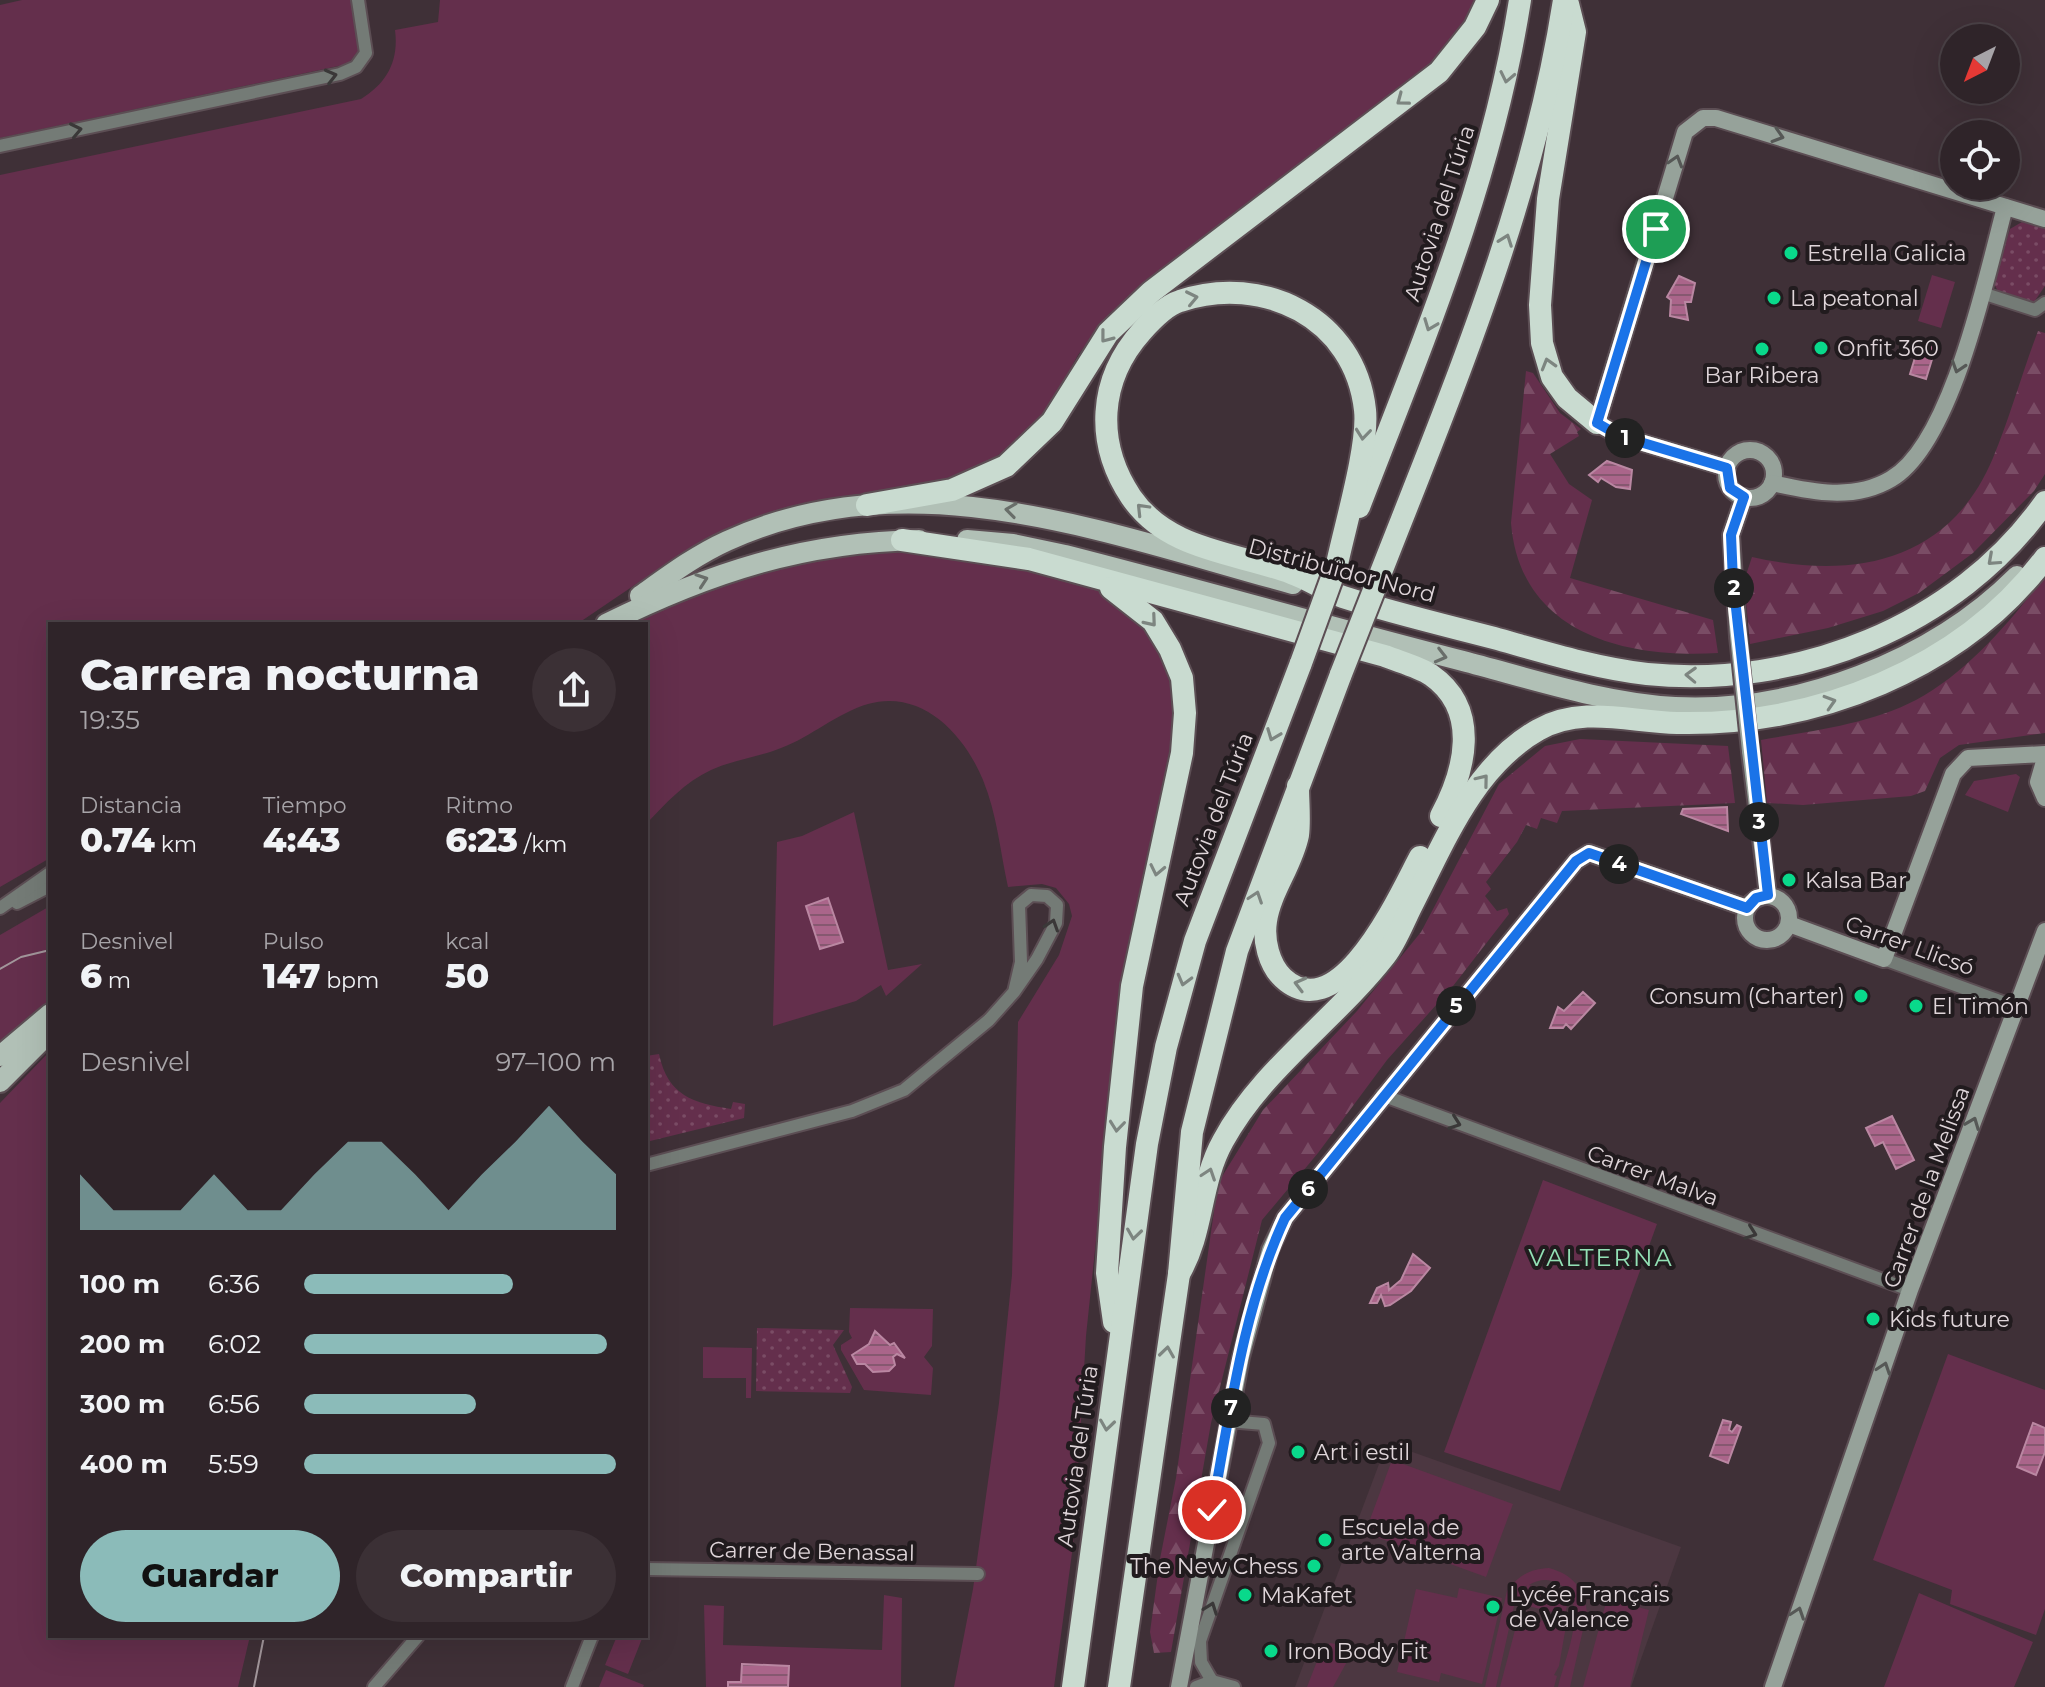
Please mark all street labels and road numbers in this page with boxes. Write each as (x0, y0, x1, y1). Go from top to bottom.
street label: Autovia del Túria (1398, 122, 1481, 305)
street label: Distribuïdor Nord (1245, 533, 1438, 608)
street label: Autovia del Túria (1168, 729, 1259, 910)
street label: Carrer Llicsó (1842, 910, 1978, 981)
street label: Carrer de la Melissa (1877, 1083, 1976, 1292)
street label: Carrer Malva (1583, 1139, 1722, 1212)
street label: Autovia del Túria (1051, 1363, 1104, 1549)
street label: Carrer de Benassal (709, 1536, 915, 1567)

